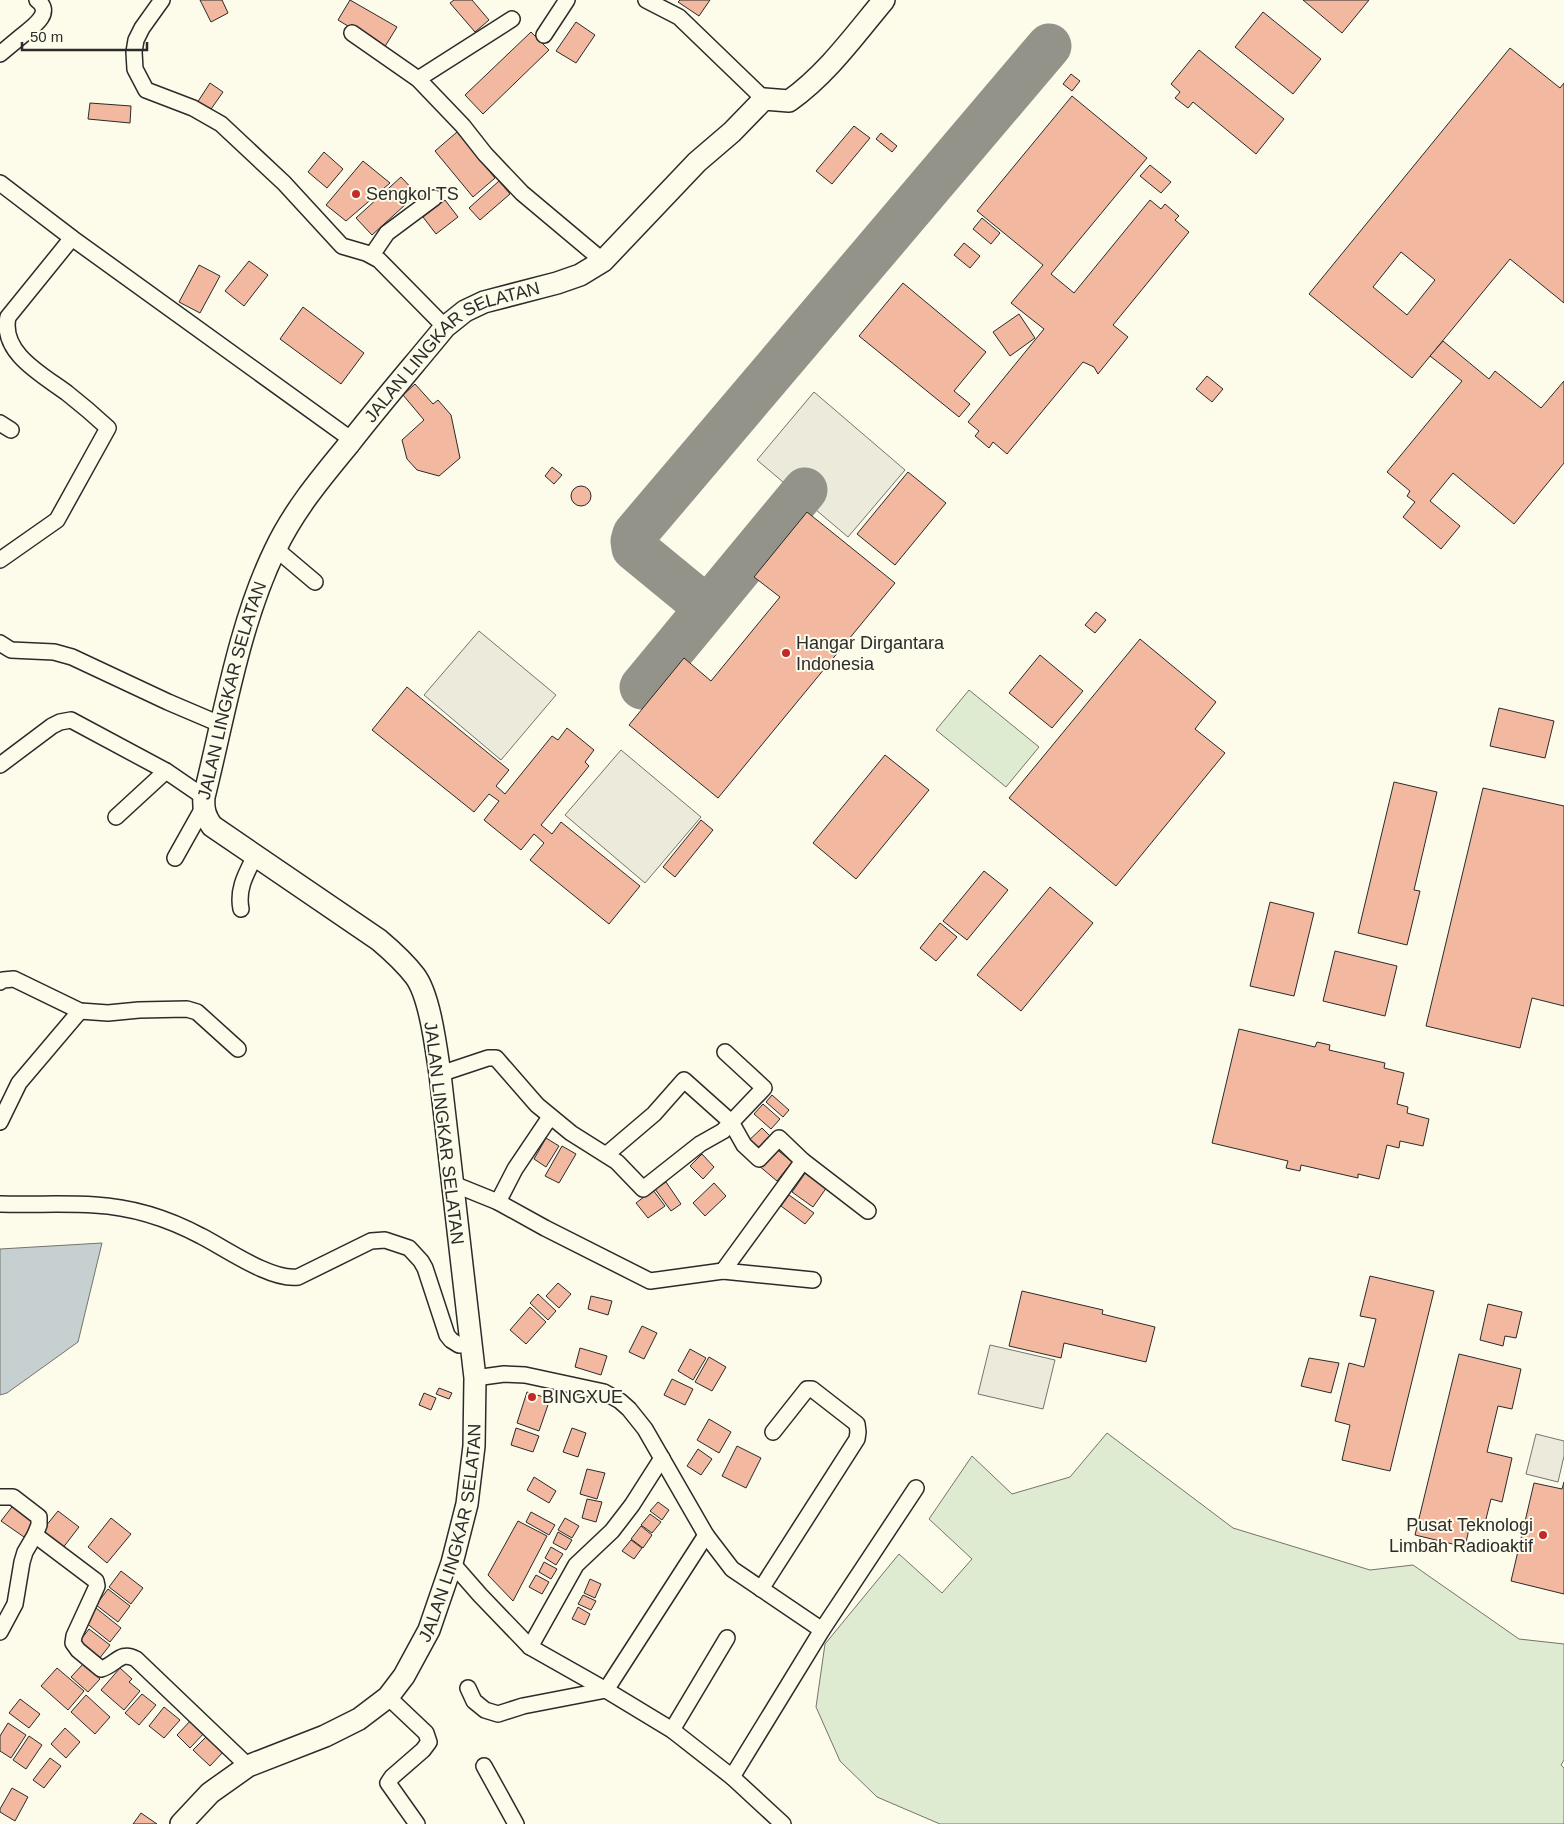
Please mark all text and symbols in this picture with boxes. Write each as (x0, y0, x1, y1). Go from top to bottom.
scale bar (22, 20, 148, 52)
text: 50 m (30, 28, 63, 45)
place label: Sengkol TS (366, 184, 459, 204)
marker: Sengkol TS (350, 188, 362, 200)
street label: JALAN LINGKAR SELATAN (360, 278, 542, 426)
street label: JALAN LINGKAR SELATAN (194, 579, 270, 802)
place label: Hangar Dirgantara Indonesia (796, 633, 945, 674)
marker: Hangar Dirgantara Indonesia (780, 647, 792, 659)
street label: JALAN LINGKAR SELATAN (420, 1020, 468, 1246)
place label: BINGXUE (542, 1387, 623, 1407)
marker: BINGXUE (526, 1391, 538, 1403)
street label: JALAN LINGKAR SELATAN (414, 1424, 484, 1645)
place label: Pusat Teknologi Limbah Radioaktif (1389, 1515, 1534, 1556)
marker: Pusat Teknologi Limbah Radioaktif (1537, 1529, 1549, 1541)

